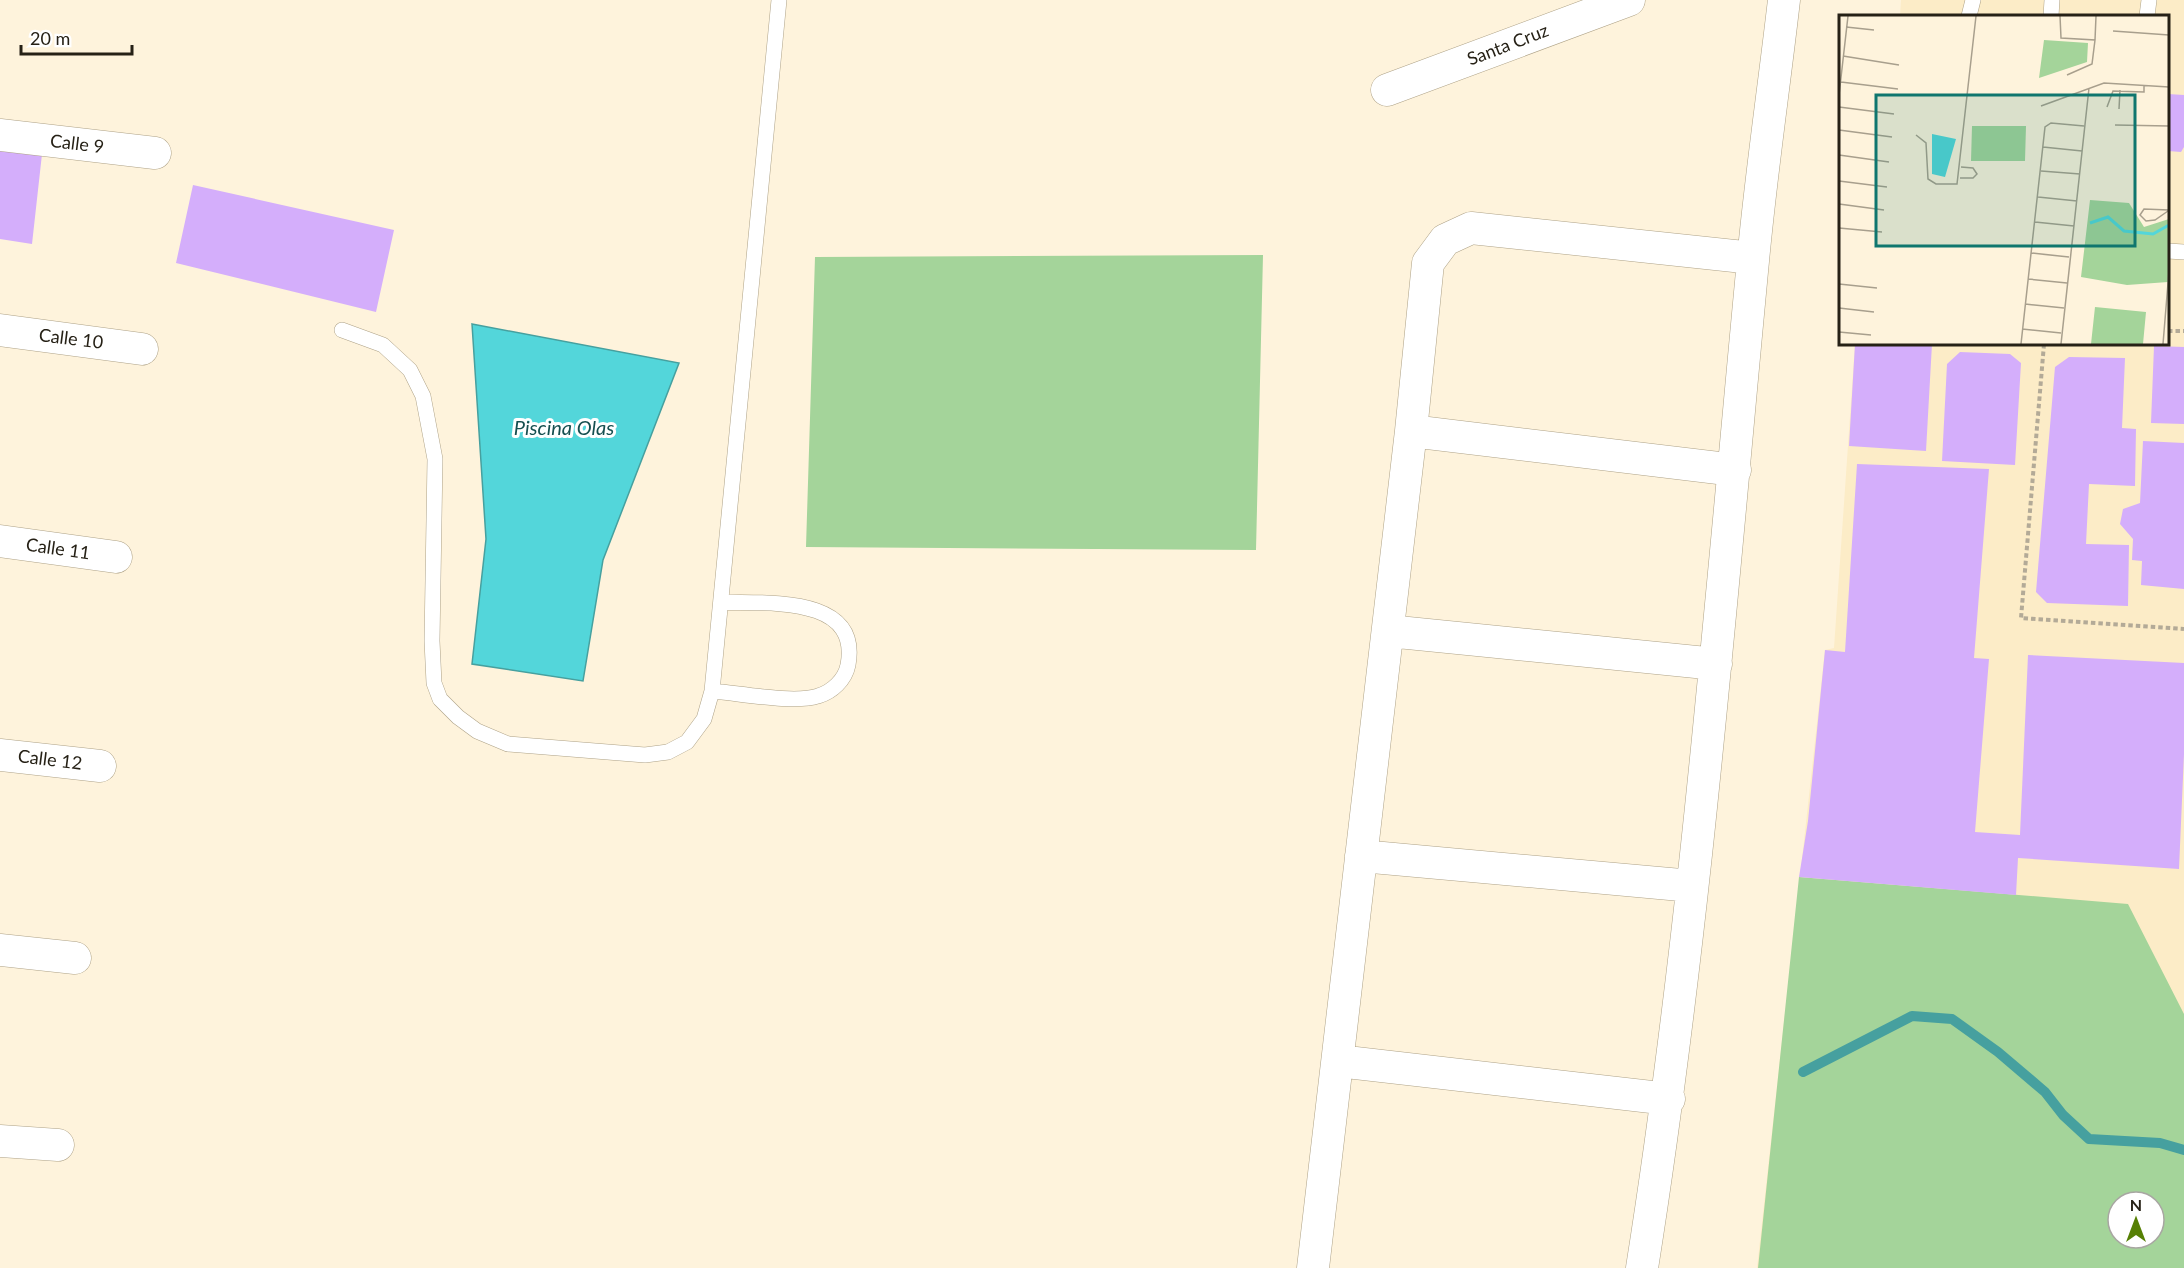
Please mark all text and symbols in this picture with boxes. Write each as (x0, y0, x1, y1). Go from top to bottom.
inset map (1839, 15, 2169, 345)
scale bar (21, 18, 132, 56)
street label: Santa Cruz (1464, 19, 1551, 70)
text: 20 m (30, 27, 70, 49)
street label: Calle 9 (49, 129, 105, 157)
street label: Calle 10 (38, 323, 104, 353)
water label: Piscina Olas (514, 415, 614, 439)
street label: Calle 11 (25, 533, 92, 563)
street label: Calle 12 (17, 744, 83, 774)
north arrow (2106, 1190, 2166, 1250)
text: N (2130, 1195, 2142, 1214)

